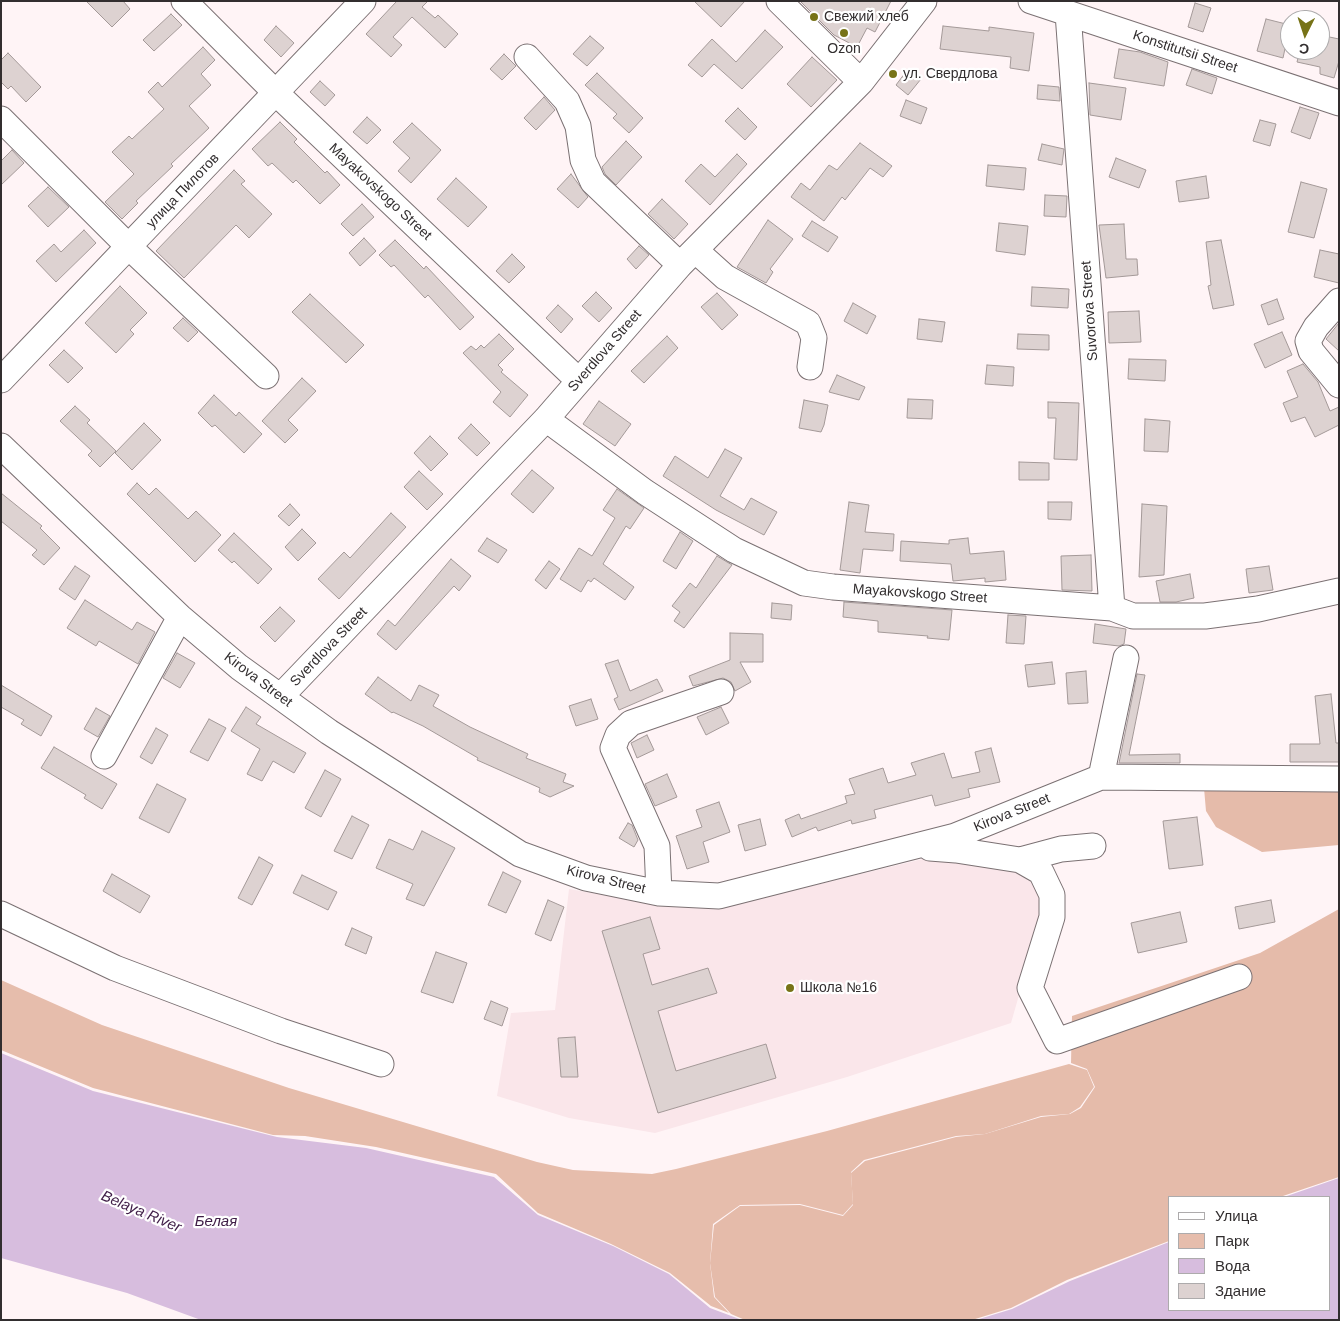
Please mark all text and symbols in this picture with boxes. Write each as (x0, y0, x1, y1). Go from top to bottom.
place label: Свежий хлеб (824, 9, 909, 25)
north arrow (1280, 10, 1330, 60)
marker: Свежий хлеб (808, 11, 820, 23)
marker: Ozon (838, 27, 850, 39)
street label: Konstitutsii Street (1131, 27, 1239, 77)
place label: Ozon (827, 41, 861, 57)
text: С (1298, 41, 1310, 57)
place label: ул. Свердлова (903, 66, 998, 82)
marker: ул. Свердлова (887, 68, 899, 80)
street label: Mayakovskogo Street (325, 140, 435, 244)
street label: улица Пилотов (143, 150, 223, 232)
street label: Suvorova Street (1078, 260, 1102, 362)
street label: Sverdlova Street (565, 306, 645, 396)
street label: Mayakovskogo Street (852, 581, 988, 607)
street label: Sverdlova Street (287, 604, 371, 690)
street label: Kirova Street (221, 649, 295, 711)
street label: Kirova Street (971, 790, 1053, 836)
street label: Kirova Street (565, 862, 647, 898)
place label: Школа №16 (800, 980, 877, 996)
marker: Школа №16 (784, 982, 796, 994)
water label: Belaya River (98, 1187, 184, 1237)
legend (1168, 1196, 1330, 1311)
text: Улица (1215, 1207, 1258, 1224)
water label: Белая (195, 1213, 237, 1231)
text: Парк (1215, 1232, 1249, 1249)
text: Вода (1215, 1257, 1250, 1274)
text: Здание (1215, 1282, 1266, 1299)

